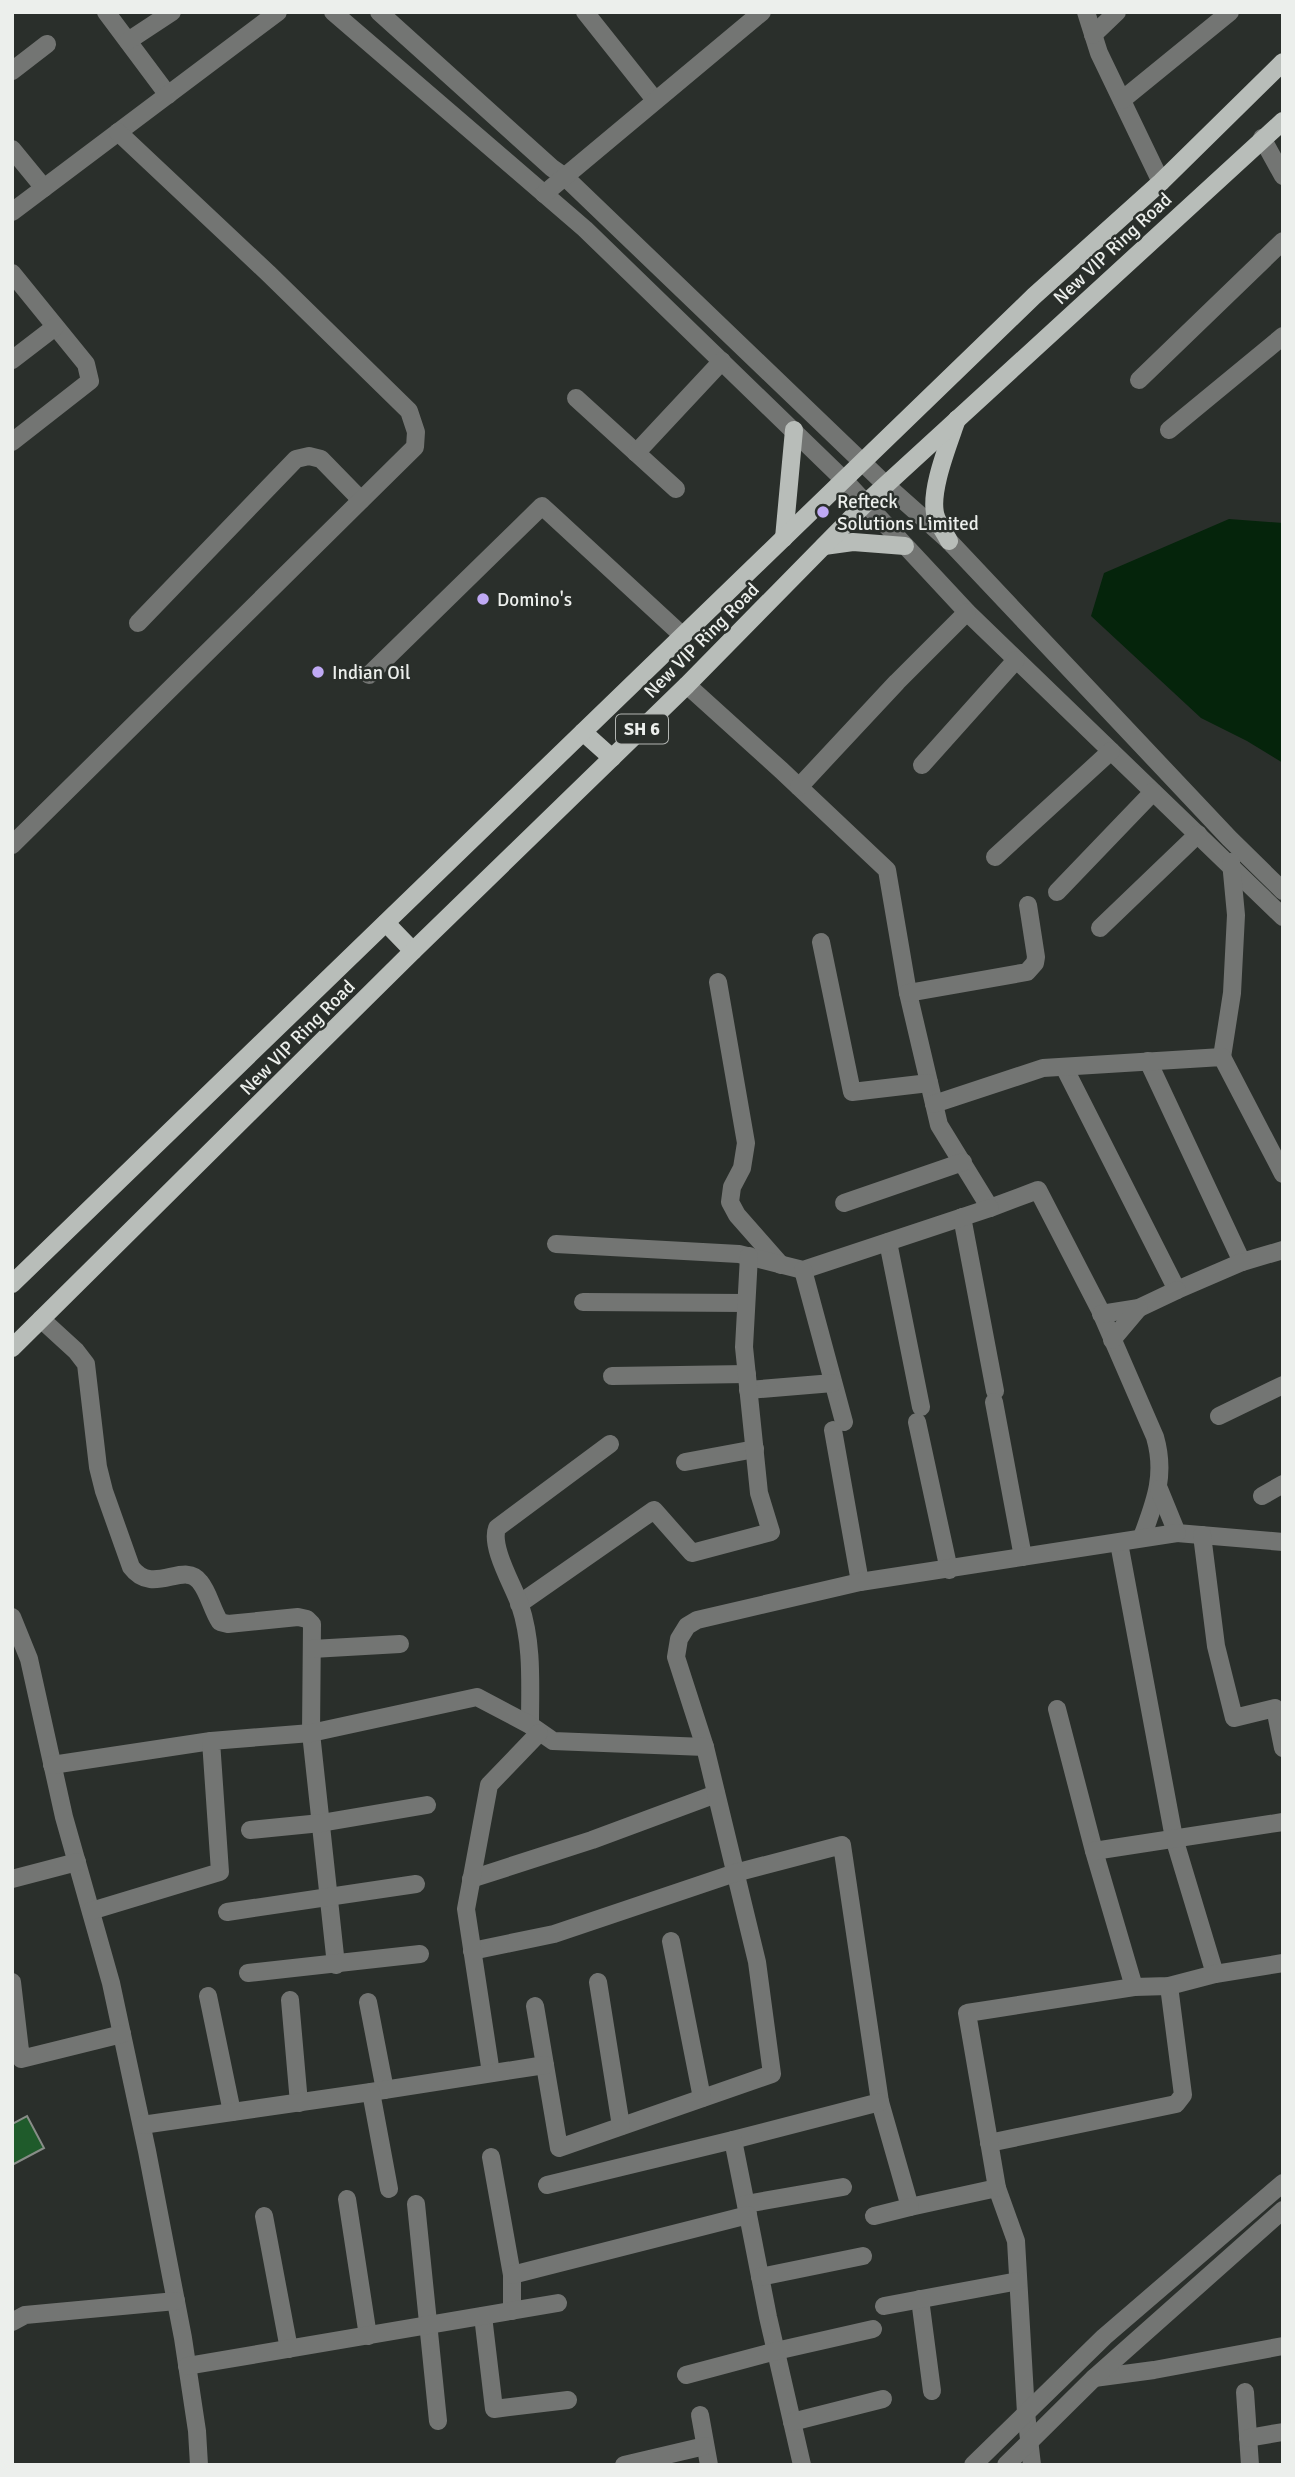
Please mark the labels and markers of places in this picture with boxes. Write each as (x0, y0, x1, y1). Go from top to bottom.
place label: Refteck Solutions Limited (837, 490, 979, 536)
marker: Refteck Solutions Limited (815, 504, 831, 520)
place label: Domino's (497, 588, 572, 612)
marker: Domino's (475, 591, 491, 607)
place label: Indian Oil (332, 661, 411, 685)
marker: Indian Oil (310, 664, 326, 680)

